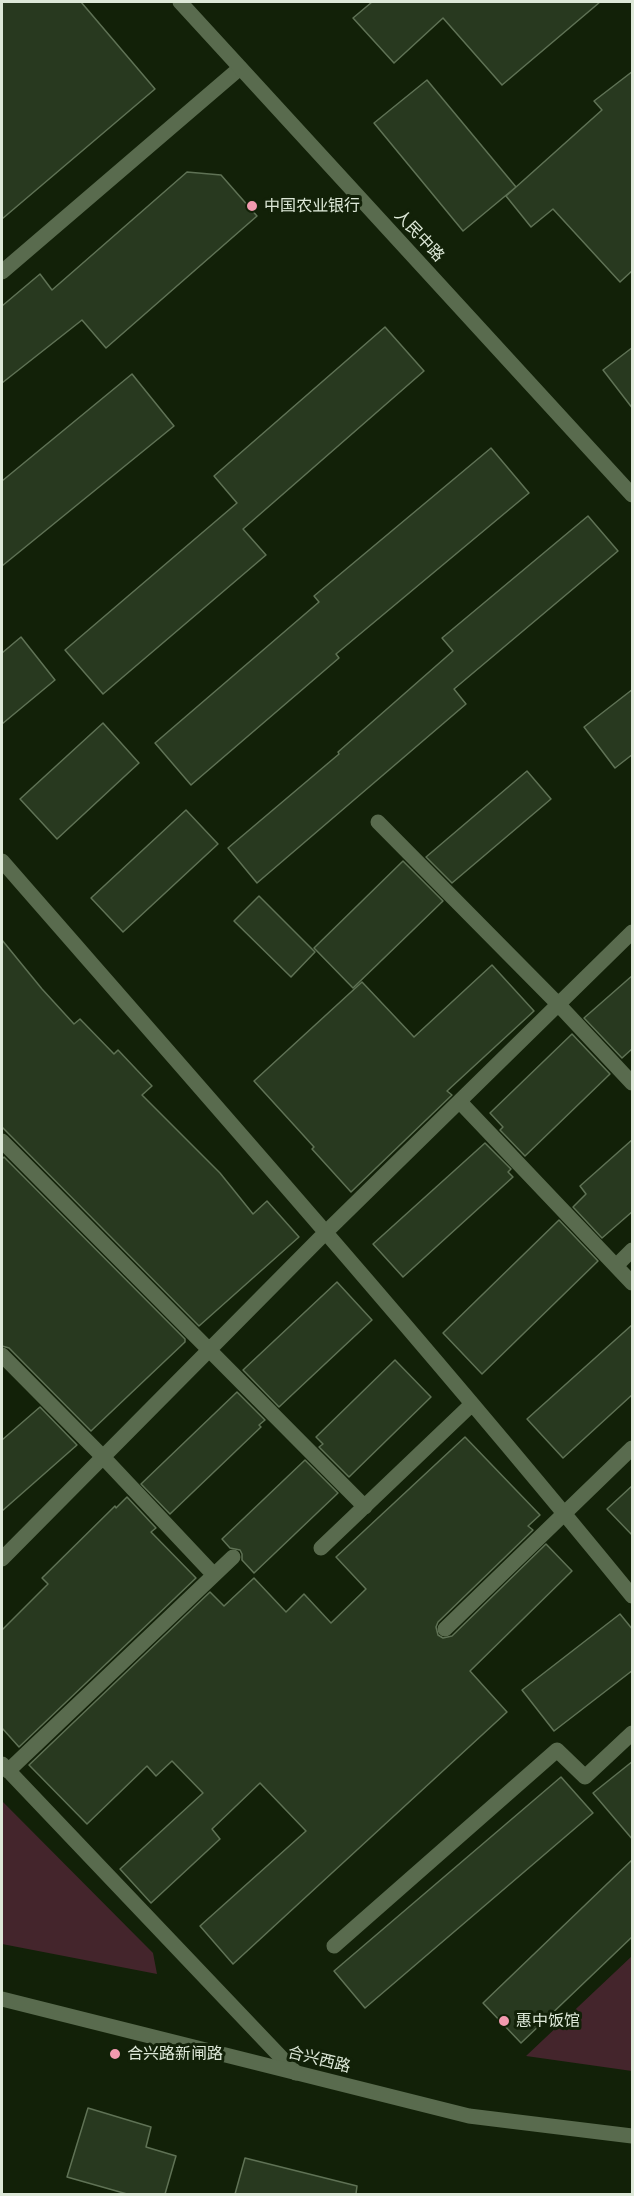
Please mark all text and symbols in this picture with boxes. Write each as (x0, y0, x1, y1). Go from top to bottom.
place label: 中国农业银行 (264, 196, 360, 216)
marker: 中国农业银行 (245, 199, 259, 213)
street label: 人民中路 (390, 206, 448, 266)
place label: 惠中饭馆 (516, 2011, 580, 2031)
marker: 惠中饭馆 (497, 2014, 511, 2028)
street label: 合兴西路 (286, 2043, 352, 2077)
place label: 合兴路新闸路 (127, 2044, 223, 2064)
marker: 合兴路新闸路 (108, 2047, 122, 2061)

